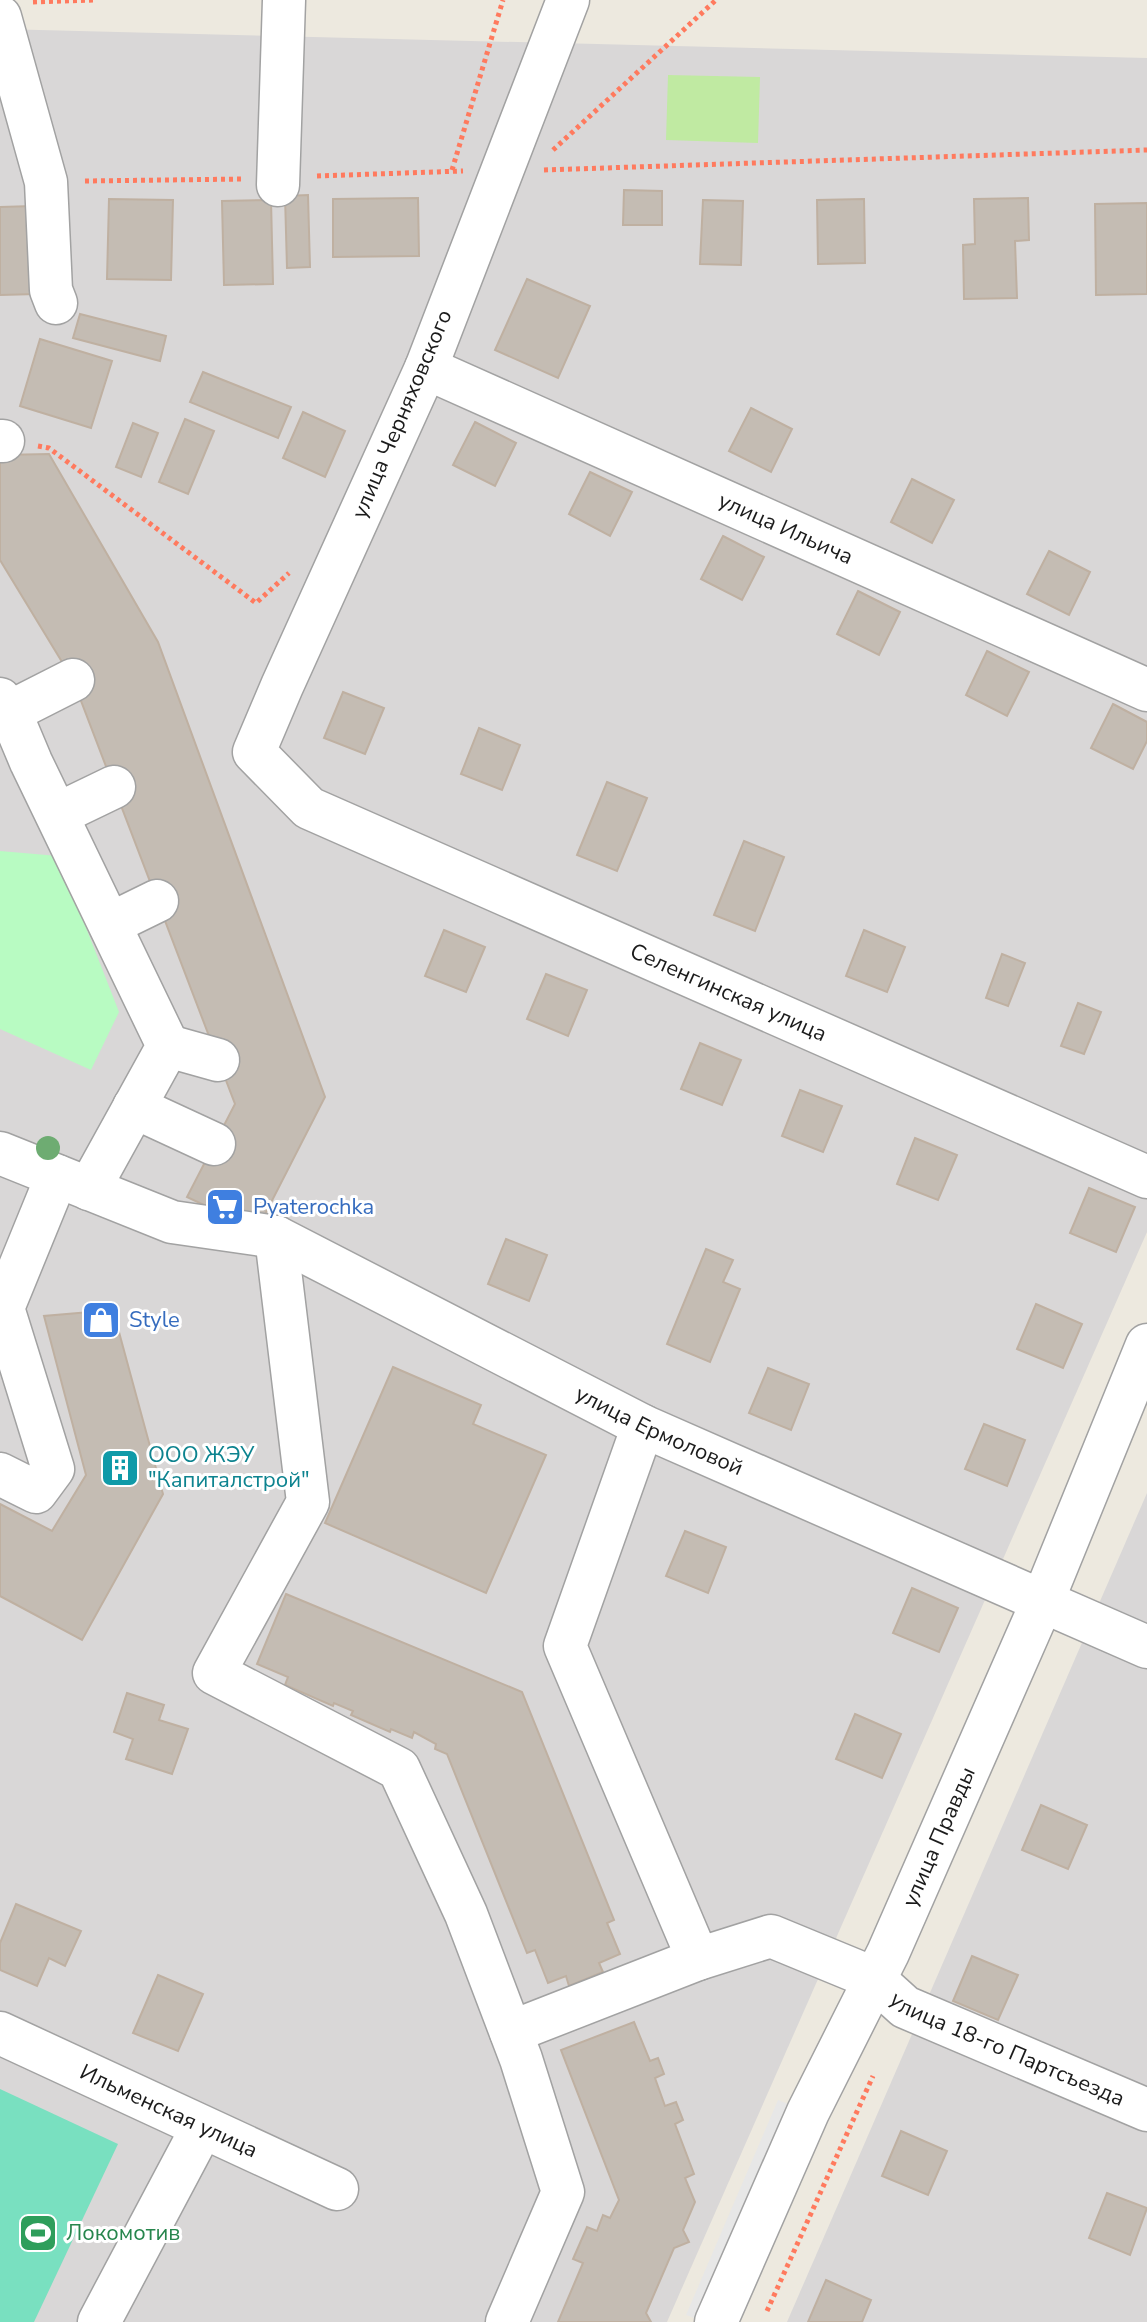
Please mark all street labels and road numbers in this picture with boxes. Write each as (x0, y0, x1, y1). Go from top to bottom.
street label: улица Черняховского (344, 305, 460, 523)
street label: улица Ильича (714, 485, 858, 572)
street label: Селенгинская улица (625, 936, 832, 1049)
street label: улица Ермоловой (570, 1379, 748, 1483)
street label: улица Правды (895, 1762, 983, 1912)
street label: улица 18-го Партсъезда (883, 1985, 1129, 2114)
street label: Ильменская улица (75, 2057, 263, 2165)

